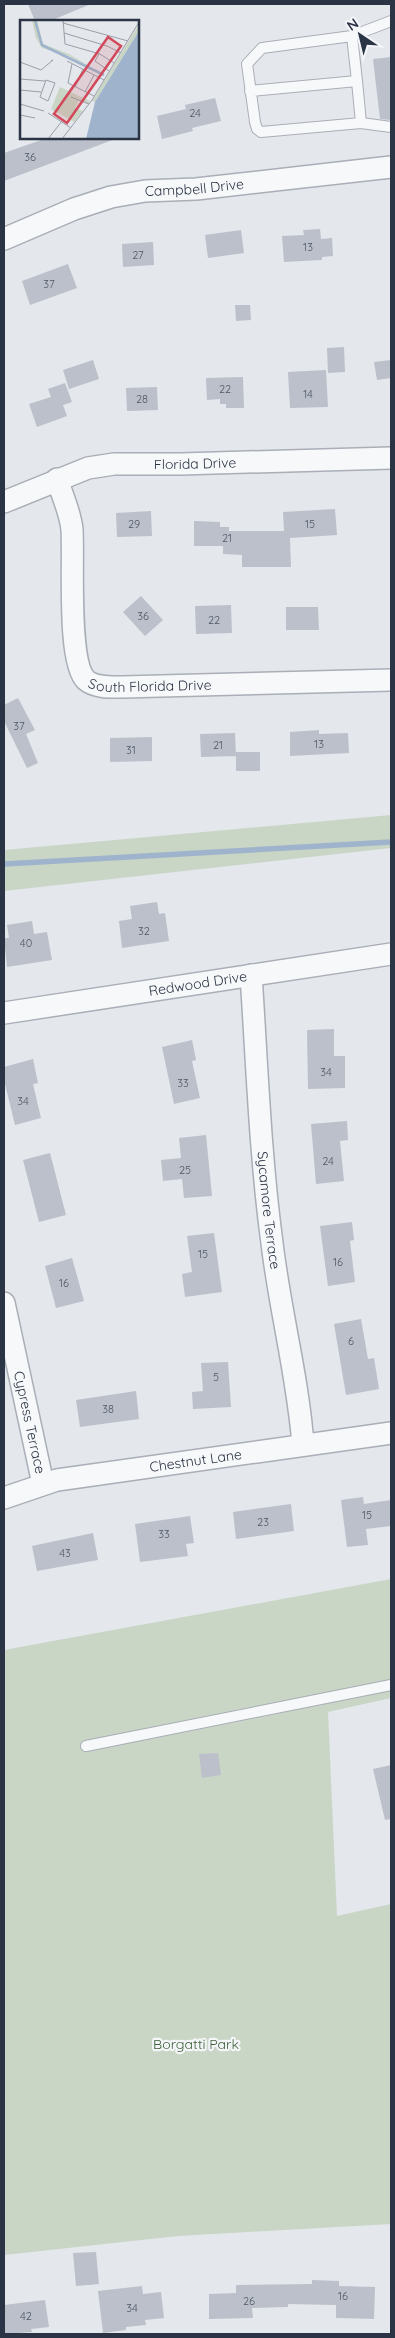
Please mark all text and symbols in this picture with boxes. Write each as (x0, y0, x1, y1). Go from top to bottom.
north arrow (335, 10, 385, 60)
text: N (343, 14, 362, 35)
inset map (20, 20, 139, 139)
house number: 24 (189, 106, 201, 120)
house number: 36 (24, 150, 36, 164)
street label: Campbell Drive (144, 175, 245, 200)
house number: 13 (303, 240, 313, 254)
house number: 27 (132, 248, 144, 262)
house number: 37 (43, 277, 55, 291)
house number: 22 (219, 382, 231, 396)
house number: 14 (303, 387, 313, 401)
house number: 28 (136, 392, 148, 406)
street label: Florida Drive (154, 453, 237, 473)
house number: 29 (128, 517, 140, 531)
house number: 15 (305, 517, 315, 531)
house number: 21 (222, 531, 232, 545)
house number: 36 (137, 609, 149, 623)
house number: 22 (208, 613, 220, 627)
street label: South Florida Drive (86, 674, 212, 696)
house number: 37 (13, 719, 25, 733)
house number: 13 (314, 737, 324, 751)
house number: 21 (213, 738, 223, 752)
house number: 31 (126, 743, 136, 757)
house number: 32 (138, 924, 150, 938)
house number: 40 (20, 936, 32, 950)
street label: Redwood Drive (147, 967, 248, 1000)
house number: 34 (320, 1065, 332, 1079)
house number: 33 (177, 1076, 189, 1090)
house number: 34 (17, 1094, 29, 1108)
street label: Sycamore Terrace (253, 1151, 284, 1271)
house number: 24 (322, 1154, 334, 1168)
house number: 25 (179, 1163, 191, 1177)
house number: 15 (198, 1247, 208, 1261)
house number: 16 (333, 1255, 343, 1269)
house number: 16 (59, 1276, 69, 1290)
house number: 6 (348, 1334, 354, 1348)
street label: Cypress Terrace (10, 1369, 50, 1475)
house number: 5 (213, 1370, 219, 1384)
house number: 38 (102, 1402, 114, 1416)
street label: Chestnut Lane (148, 1445, 243, 1476)
house number: 15 (362, 1508, 372, 1522)
house number: 23 (257, 1515, 269, 1529)
house number: 33 (158, 1527, 170, 1541)
house number: 43 (59, 1546, 71, 1560)
park label: Borgatti Park (153, 2035, 239, 2053)
house number: 16 (338, 2289, 348, 2303)
house number: 26 (243, 2294, 255, 2308)
house number: 34 (126, 2301, 138, 2315)
house number: 42 (20, 2309, 32, 2323)

